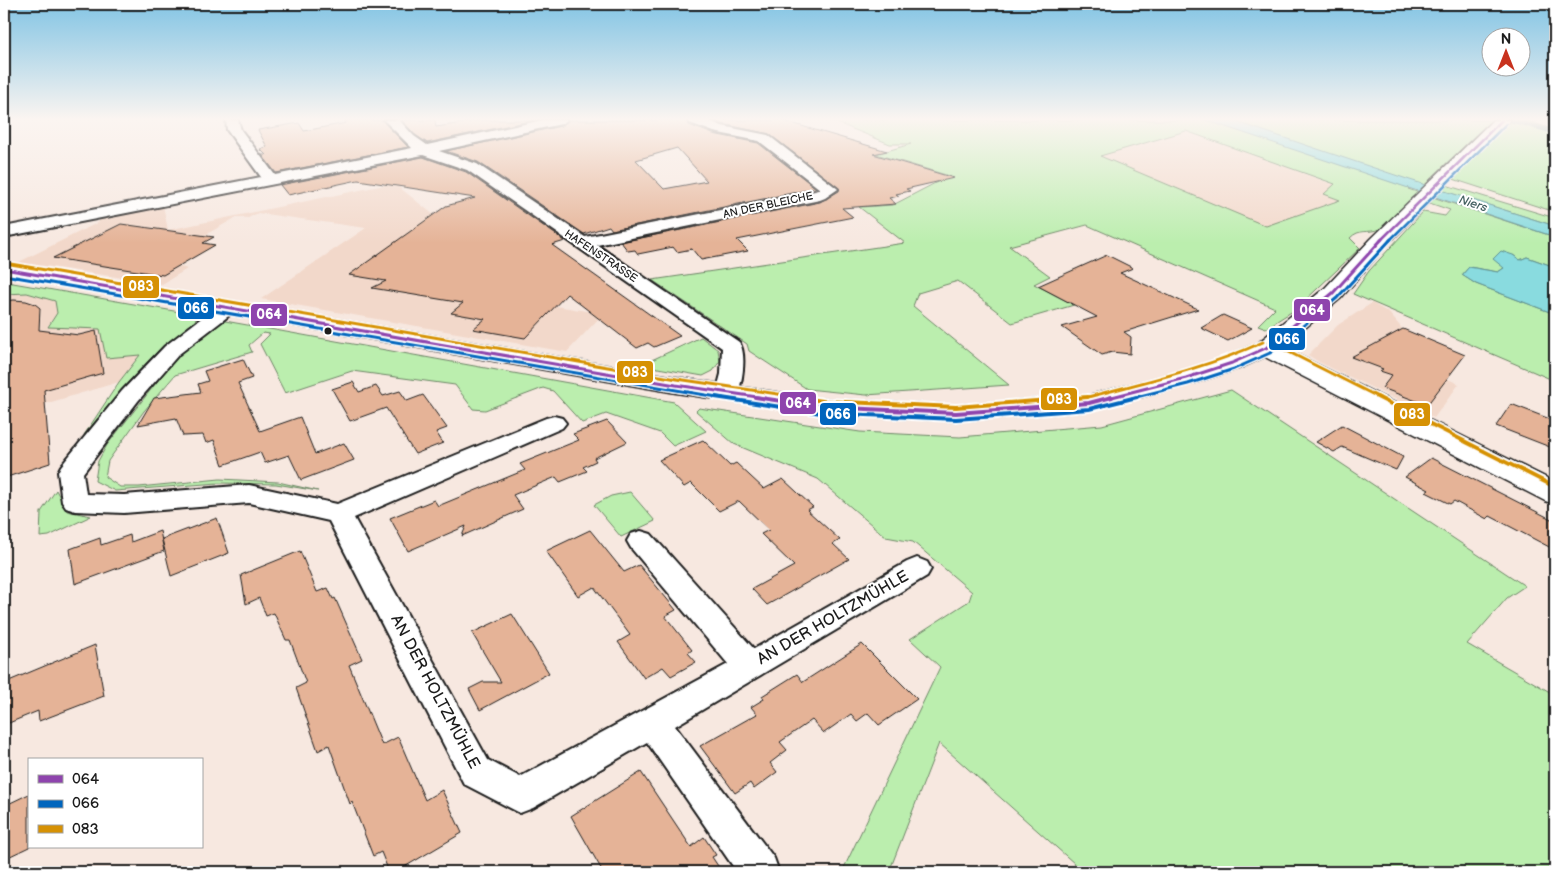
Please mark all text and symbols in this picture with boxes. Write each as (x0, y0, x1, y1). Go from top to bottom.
north arrow (1482, 28, 1532, 78)
text: N (1501, 31, 1511, 48)
street label: AN DER BLEICHE (722, 189, 814, 221)
water label: Niers (1457, 192, 1489, 216)
street label: HAFENSTRASSE (562, 227, 640, 285)
line badge: 083 (122, 275, 160, 299)
text: 083 (128, 278, 154, 295)
line badge: 066 (177, 296, 215, 320)
line badge: 064 (1293, 298, 1331, 322)
text: 066 (183, 300, 209, 317)
text: 064 (1299, 302, 1325, 319)
line badge: 064 (250, 303, 288, 327)
text: 064 (256, 306, 282, 323)
unlabelled marker (323, 326, 333, 336)
line badge: 066 (1268, 327, 1306, 351)
text: 066 (1274, 331, 1300, 348)
line badge: 083 (616, 360, 654, 384)
text: 083 (622, 364, 648, 381)
line badge: 083 (1040, 387, 1078, 411)
line badge: 064 (779, 391, 817, 415)
text: 083 (1046, 391, 1072, 408)
text: 064 (785, 395, 811, 412)
line badge: 066 (819, 402, 857, 426)
line badge: 083 (1393, 402, 1431, 427)
text: 066 (825, 406, 851, 423)
text: 083 (1399, 406, 1425, 423)
street label: AN DER HOLTZMÜHLE (753, 565, 912, 669)
street label: AN DER HOLTZMÜHLE (386, 611, 485, 772)
legend (28, 758, 202, 848)
text: 064 (72, 770, 99, 789)
text: 066 (72, 794, 99, 813)
text: 083 (72, 820, 99, 839)

